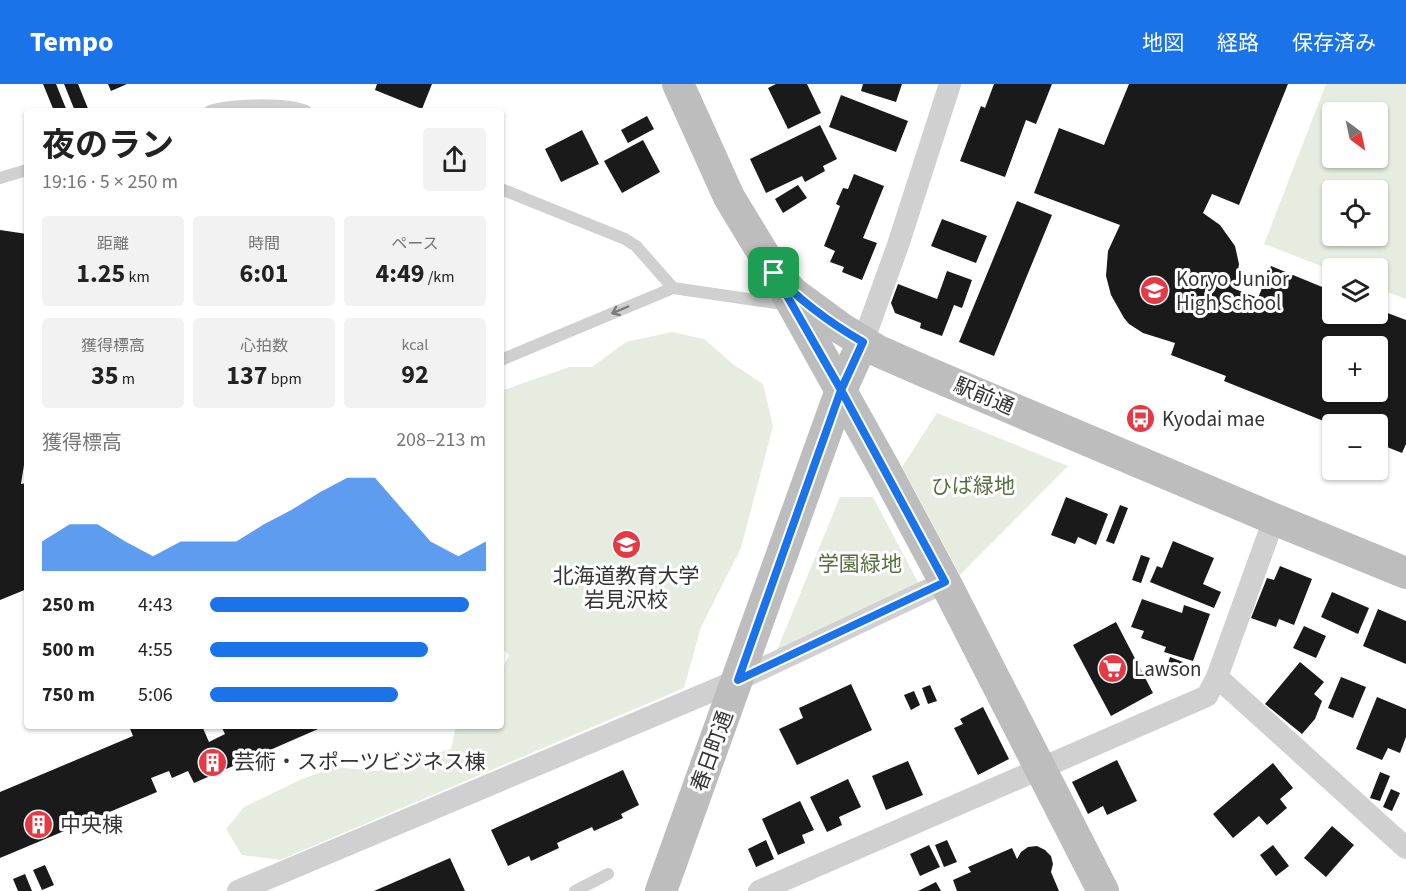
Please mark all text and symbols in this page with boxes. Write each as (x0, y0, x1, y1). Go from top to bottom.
text: Tempo (30, 22, 114, 62)
text: 地図 (1142, 28, 1184, 58)
text: 経路 (1217, 28, 1259, 58)
text: 保存済み (1292, 28, 1376, 58)
north arrow (1322, 102, 1388, 168)
map controls (1322, 102, 1388, 480)
text: 夜のラン (42, 122, 174, 169)
button: share (423, 128, 486, 191)
text: 19:16 · 5 × 250 m (42, 168, 178, 196)
button: locate (1322, 180, 1388, 246)
text: 距離 (97, 233, 129, 255)
text: 時間 (248, 233, 280, 255)
text: ペース (391, 233, 439, 255)
pin (748, 247, 799, 298)
text: 1.25 (76, 255, 125, 292)
text: 6:01 (240, 255, 288, 292)
text: 4:49 (376, 255, 425, 292)
icon: arrive (757, 256, 790, 289)
button: layers (1322, 258, 1388, 324)
place label: Koryo Junior High School (1176, 264, 1290, 318)
text: km (125, 266, 150, 288)
text: /km (425, 266, 454, 288)
school or university icon: Koryo Junior High School (1139, 275, 1171, 307)
one-way arrow (611, 305, 629, 316)
text: kcal (402, 334, 428, 356)
text: 獲得標高 (81, 335, 145, 357)
text: 心拍数 (240, 335, 288, 357)
button: + (1322, 336, 1388, 402)
text: 92 (401, 356, 429, 393)
text: 35 (91, 357, 119, 394)
text: 137 (226, 357, 267, 394)
text: m (119, 368, 135, 390)
text: bpm (267, 368, 302, 390)
street label: 駅前通 (949, 370, 1019, 422)
bus stop icon: Kyodai mae (1125, 403, 1157, 435)
place label: Kyodai mae (1162, 404, 1265, 434)
button: − (1322, 414, 1388, 480)
text: 208–213 m (396, 426, 486, 454)
text: 獲得標高 (42, 429, 122, 457)
park label: ひば緑地 (931, 471, 1015, 501)
school or university icon: 北海道教育大学 岩見沢校 (610, 529, 642, 561)
park label: 学園緑地 (818, 549, 902, 579)
place label: 北海道教育大学 岩見沢校 (553, 561, 700, 615)
text: 250 m (42, 591, 95, 619)
text: 4:43 (138, 591, 173, 619)
text: 500 m (42, 636, 95, 664)
text: 4:55 (138, 636, 173, 664)
supermarket icon: Lawson (1097, 653, 1129, 685)
place label: Lawson (1134, 654, 1202, 684)
text: 750 m (42, 681, 95, 709)
text: 5:06 (138, 681, 173, 709)
street label: 春日町通 (684, 706, 740, 796)
building icon: 芸術・スポーツビジネス棟 (197, 746, 229, 778)
place label: 芸術・スポーツビジネス棟 (234, 747, 486, 777)
building icon: 中央棟 (23, 809, 55, 841)
place label: 中央棟 (60, 810, 123, 840)

